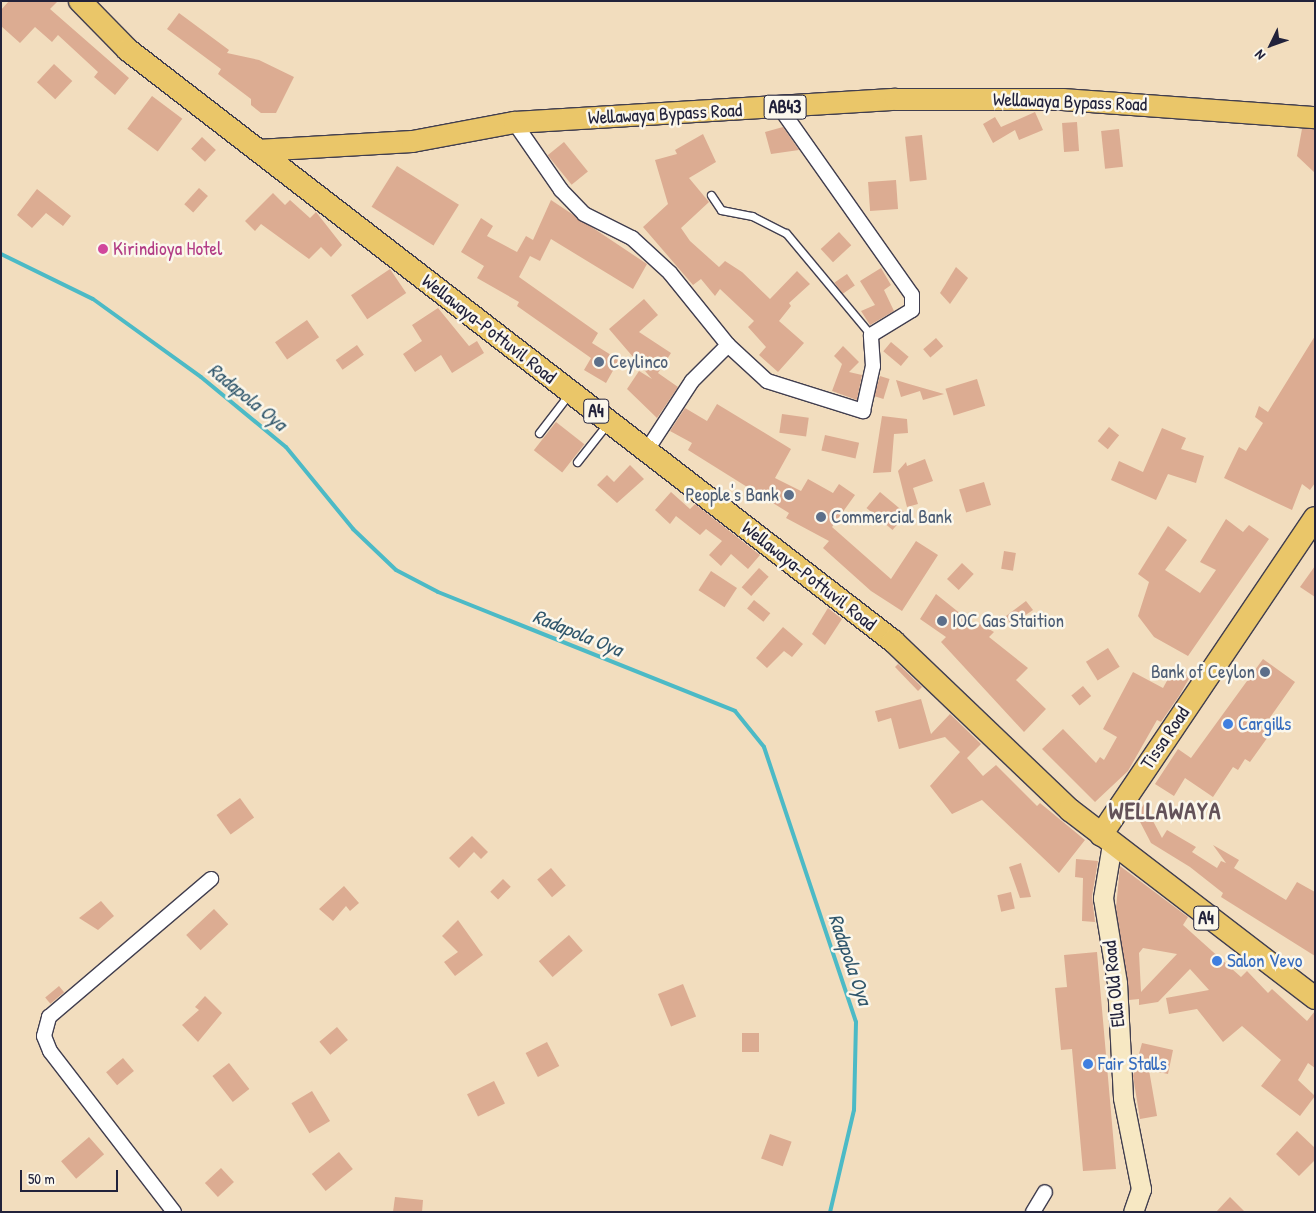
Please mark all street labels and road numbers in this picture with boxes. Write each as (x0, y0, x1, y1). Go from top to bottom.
street label: Wellawaya Bypass Road (992, 88, 1148, 116)
road number: AB43 (762, 91, 808, 122)
street label: Wellawaya Bypass Road (587, 99, 743, 129)
street label: Wellawaya-Pottuvil Road (417, 269, 561, 389)
road number: A4 (582, 396, 610, 426)
street label: Wellawaya-Pottuvil Road (737, 516, 881, 636)
street label: Tissa Road (1136, 702, 1194, 774)
road number: A4 (1192, 902, 1220, 934)
street label: Ella Old Road (1098, 940, 1130, 1028)

